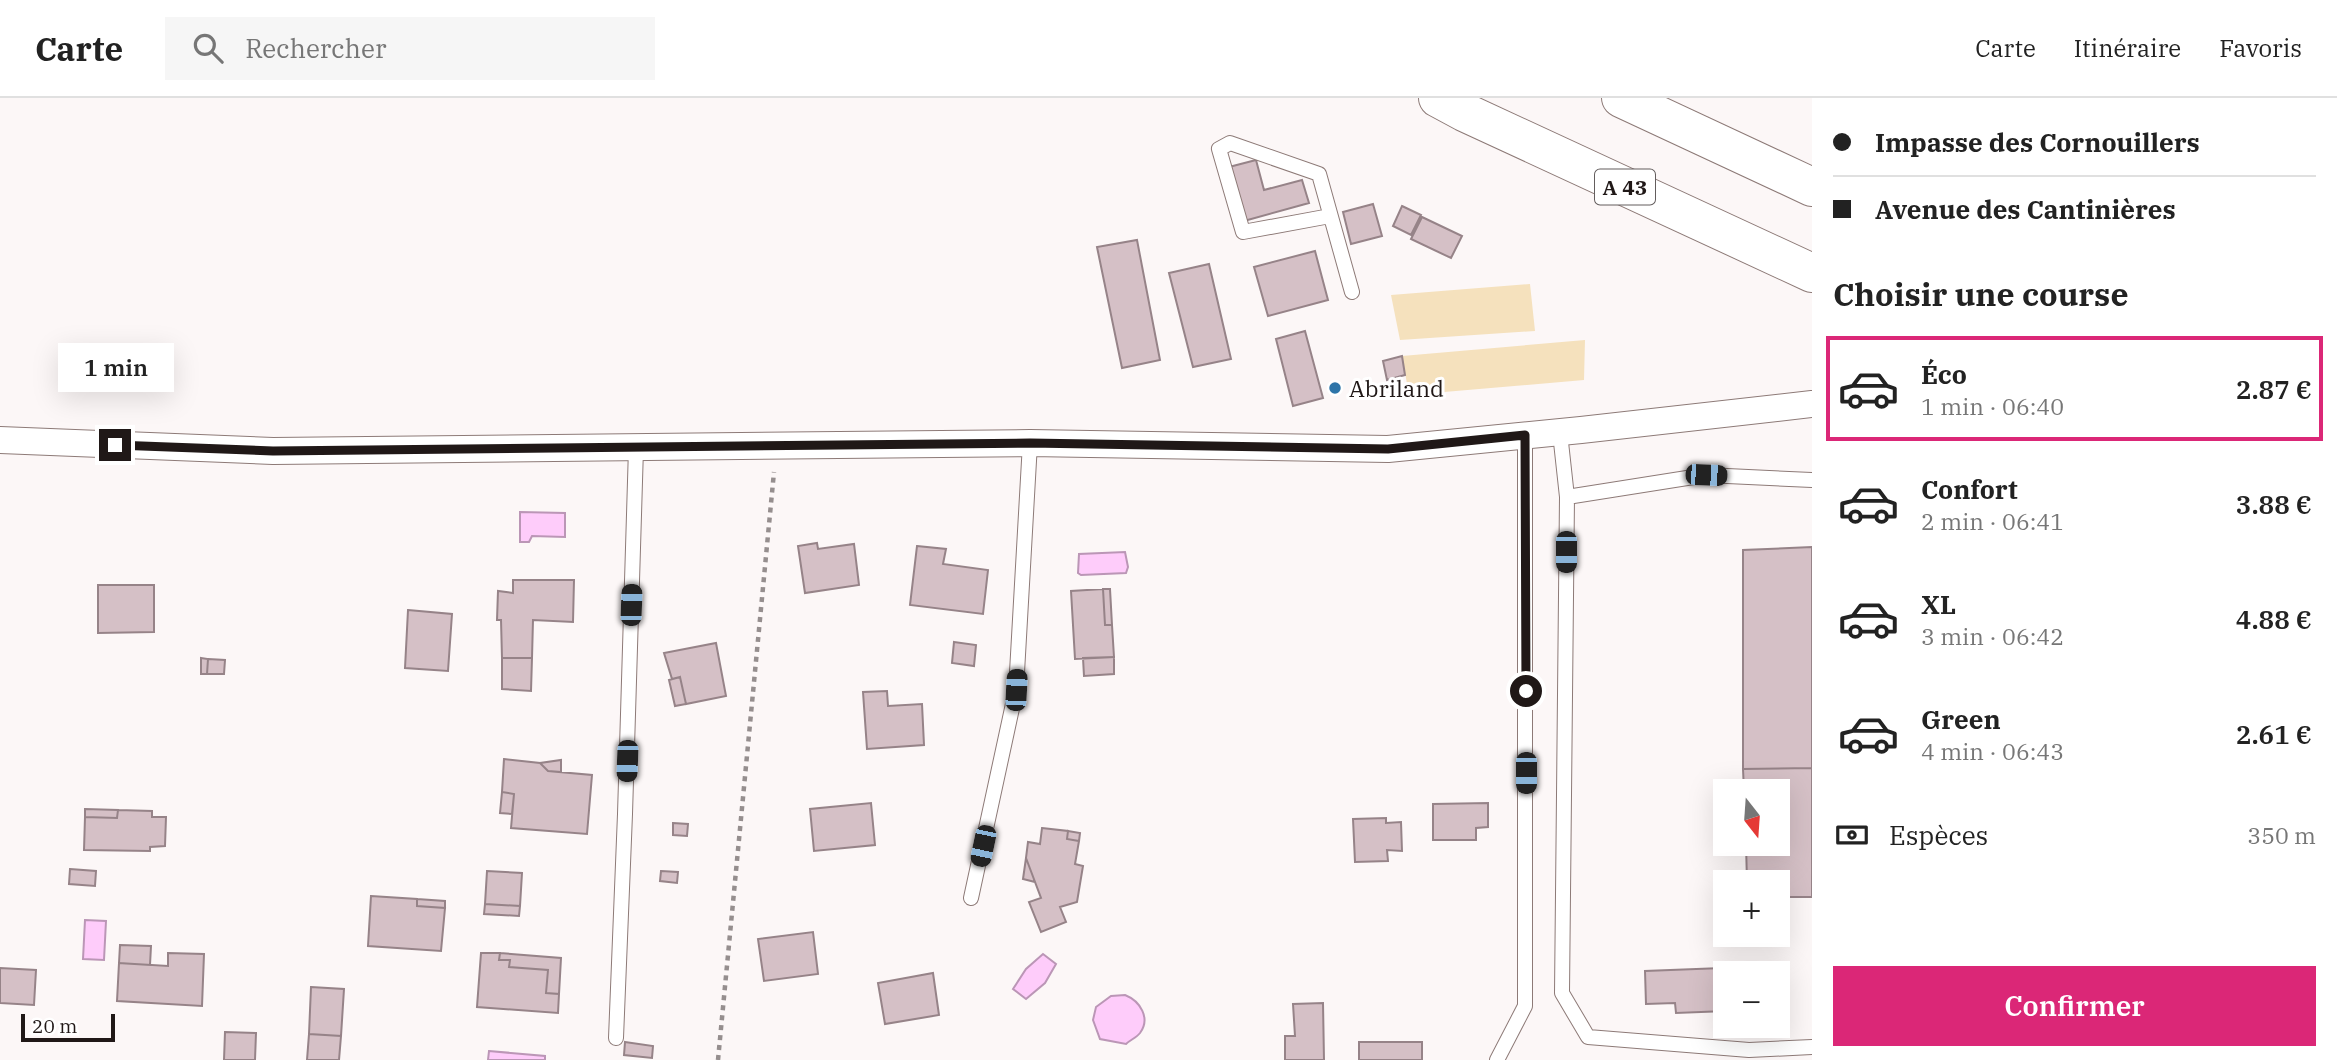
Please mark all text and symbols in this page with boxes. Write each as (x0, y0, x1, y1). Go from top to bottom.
search box (165, 17, 655, 80)
text: Carte (35, 27, 123, 70)
icon: search (189, 29, 227, 67)
text: Rechercher (245, 31, 386, 65)
text: Carte (1975, 32, 2036, 64)
text: Itinéraire (2074, 32, 2181, 64)
text: Favoris (2219, 32, 2302, 64)
text: Impasse des Cornouillers (1875, 125, 2200, 159)
road number: A 43 (1595, 170, 1655, 204)
text: Avenue des Cantinières (1875, 192, 2176, 226)
text: Choisir une course (1833, 273, 2129, 315)
callout: 1 min (57, 344, 173, 392)
text: 1 min (84, 352, 148, 382)
icon: car (1837, 357, 1900, 420)
text: Éco (1921, 357, 1967, 391)
text: 2.87 € (2236, 372, 2312, 406)
place label: Abriland (1349, 373, 1444, 403)
marker: Abriland (1327, 380, 1343, 396)
text: 1 min · 06:40 (1921, 391, 2064, 421)
route end (99, 429, 131, 461)
car (1685, 464, 1728, 486)
icon: car (1837, 472, 1900, 535)
text: Confort (1921, 472, 2018, 506)
text: 3.88 € (2236, 487, 2312, 521)
text: 2 min · 06:41 (1921, 506, 2064, 536)
car (1556, 531, 1577, 573)
car (620, 584, 643, 626)
icon: car (1837, 587, 1900, 650)
text: XL (1921, 587, 1956, 621)
text: 4.88 € (2236, 602, 2312, 636)
text: 3 min · 06:42 (1921, 621, 2064, 651)
car (1005, 668, 1028, 712)
route start (1510, 675, 1542, 707)
icon: car (1837, 702, 1900, 765)
text: Green (1921, 702, 2001, 736)
text: 2.61 € (2236, 717, 2312, 751)
text: 4 min · 06:43 (1921, 736, 2064, 766)
car (616, 740, 639, 782)
car (1516, 752, 1537, 794)
north arrow (1713, 779, 1790, 856)
map controls (1713, 779, 1790, 1038)
icon: cash (1833, 816, 1871, 854)
text: Espèces (1889, 818, 1988, 852)
text: 350 m (2247, 820, 2316, 850)
car (969, 823, 998, 869)
button: + (1713, 870, 1790, 947)
button: − (1713, 961, 1790, 1038)
button: Confirmer (1833, 966, 2316, 1046)
scale bar (21, 1011, 116, 1043)
text: 20 m (32, 1014, 77, 1038)

